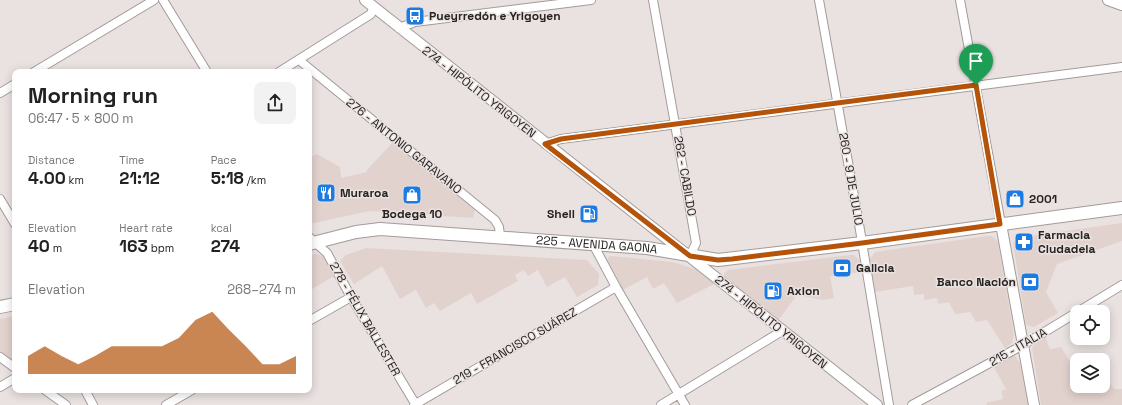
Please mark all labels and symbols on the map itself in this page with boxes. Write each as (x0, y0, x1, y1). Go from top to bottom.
bus stop icon: Pueyrredón e Yrigoyen (404, 5, 426, 27)
place label: Pueyrredón e Yrigoyen (429, 8, 561, 24)
street label: 274 - HIPÓLITO YRIGOYEN (419, 43, 539, 141)
pin (959, 44, 993, 85)
street label: 276 - ANTONIO GARAVANO (343, 94, 465, 198)
street label: 260 - 9 DE JULIO (835, 131, 867, 227)
street label: 262 - CABILDO (670, 135, 700, 217)
restaurant icon: Muraroa (315, 182, 337, 204)
shop icon: Bodega 10 (401, 184, 423, 206)
place label: Muraroa (340, 185, 388, 201)
shop icon: 2001 (1004, 188, 1026, 210)
place label: 2001 (1029, 191, 1057, 207)
fuel station icon: Shell (578, 203, 600, 225)
place label: Bodega 10 (382, 206, 443, 222)
place label: Shell (547, 206, 575, 222)
place label: Farmacia Ciudadela (1038, 227, 1096, 257)
pharmacy icon: Farmacia Ciudadela (1013, 231, 1035, 253)
street label: 225 - AVENIDA GAONA (535, 232, 659, 258)
bank icon: Galicia (831, 257, 853, 279)
street label: 278 - FÉLIX BALLESTER (326, 259, 404, 379)
place label: Galicia (856, 260, 894, 276)
bank icon: Banco Nación (1019, 271, 1041, 293)
street label: 274 - HIPÓLITO YRIGOYEN (711, 272, 831, 372)
place label: Banco Nación (936, 274, 1016, 290)
fuel station icon: Axion (762, 280, 784, 302)
place label: Axion (787, 283, 820, 299)
street label: 219 - FRANCISCO SUÁREZ (450, 304, 580, 388)
street label: 215 - ITALIA (986, 324, 1050, 370)

